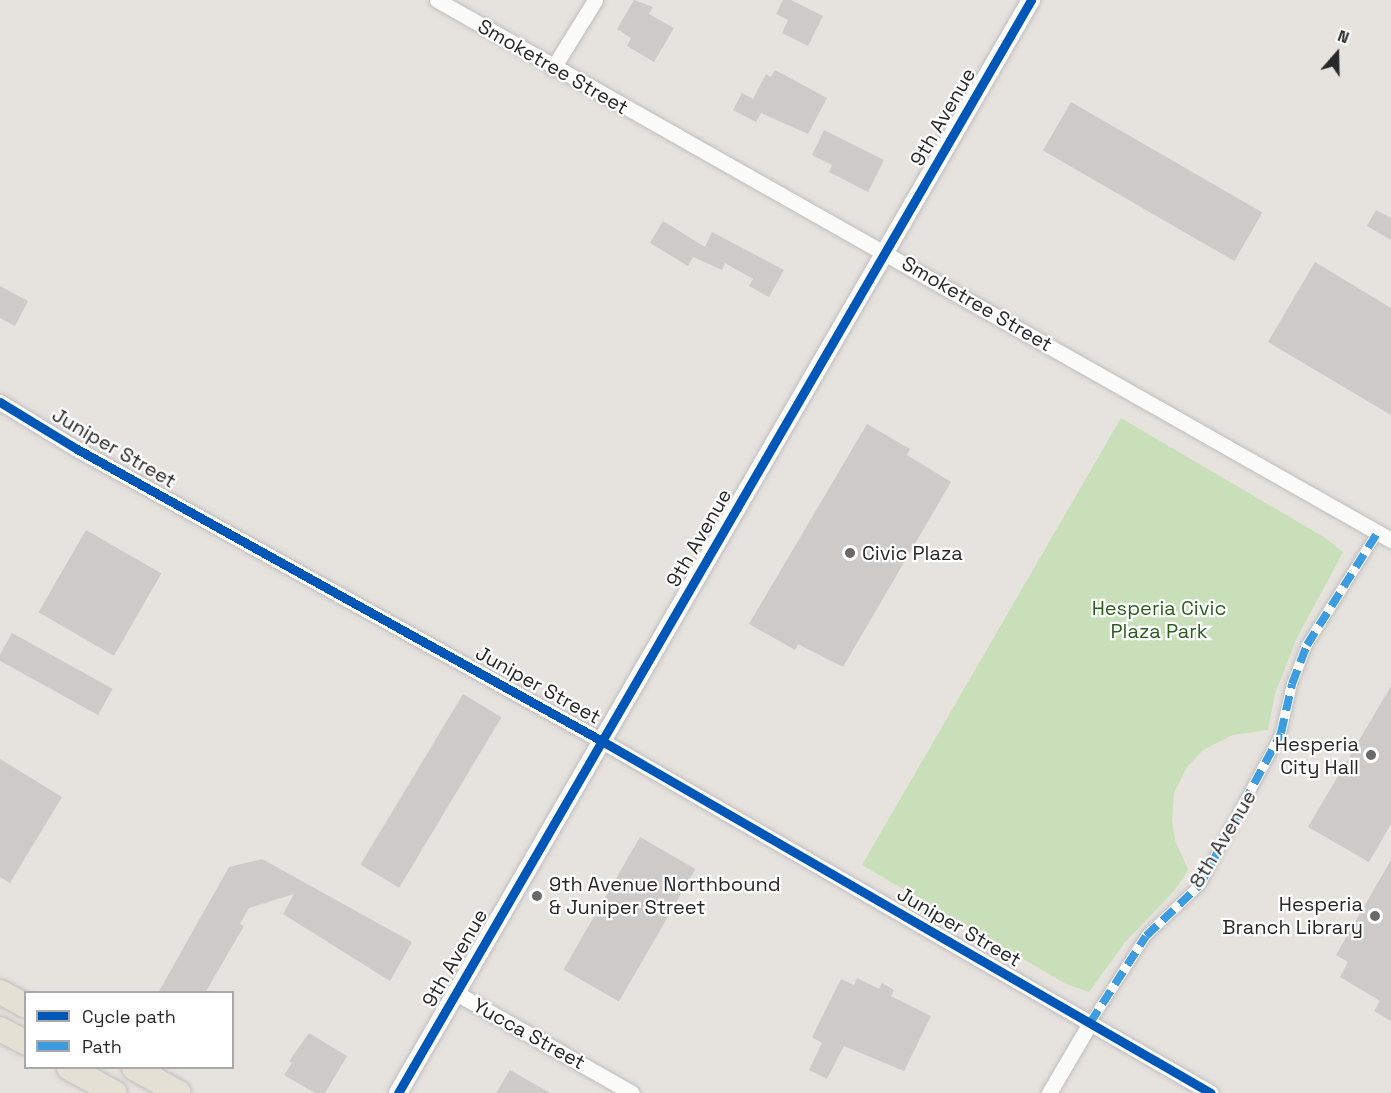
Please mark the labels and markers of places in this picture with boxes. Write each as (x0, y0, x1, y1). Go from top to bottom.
place label: Civic Plaza (862, 541, 963, 565)
marker: Civic Plaza (843, 546, 857, 560)
place label: Hesperia City Hall (1275, 732, 1359, 779)
marker: Hesperia City Hall (1364, 748, 1378, 762)
place label: 9th Avenue Northbound & Juniper Street (549, 873, 781, 920)
marker: 9th Avenue Northbound & Juniper Street (530, 889, 544, 903)
place label: Hesperia Branch Library (1222, 892, 1363, 939)
marker: Hesperia Branch Library (1368, 909, 1382, 923)

